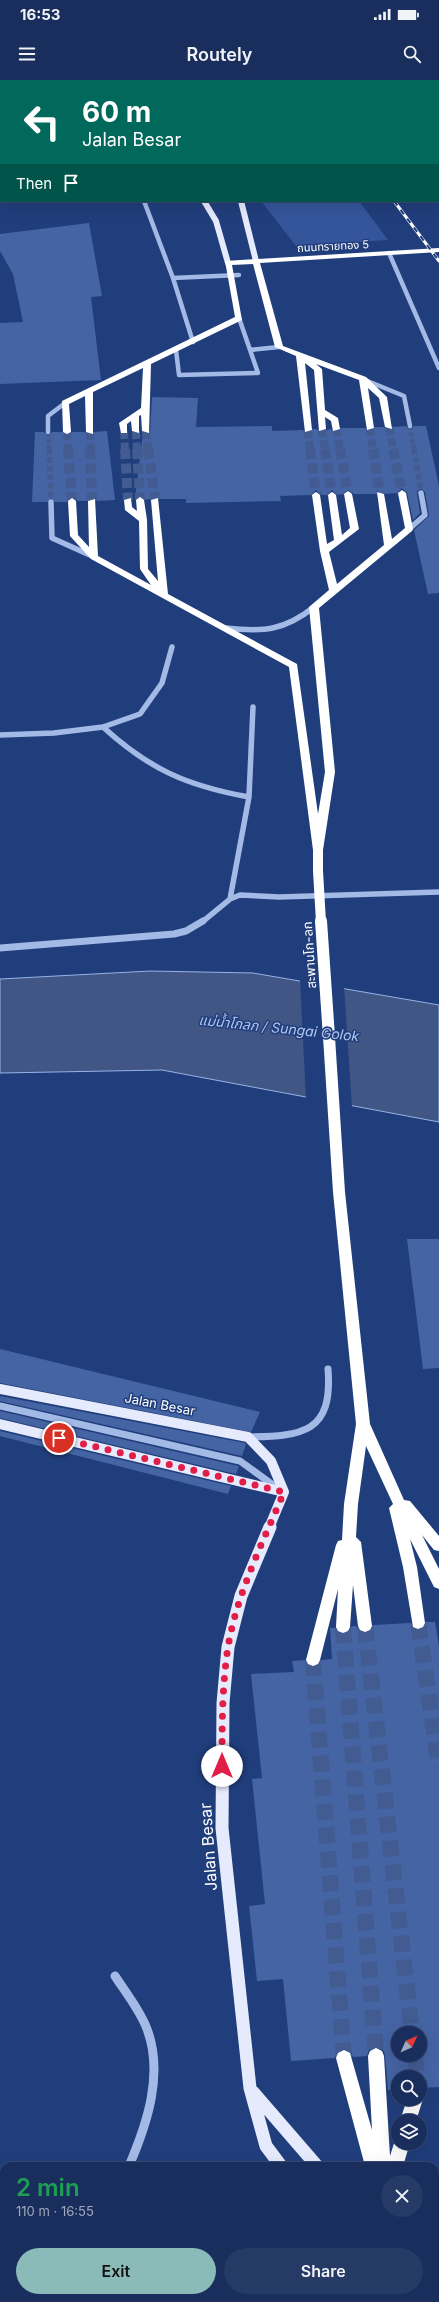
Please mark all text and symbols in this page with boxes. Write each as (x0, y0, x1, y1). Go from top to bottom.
text: 16:53 (20, 5, 61, 24)
icon: menu (16, 43, 38, 65)
icon: search (401, 43, 423, 65)
text: Routely (187, 44, 252, 65)
text: 60 m (82, 95, 151, 129)
icon: left (16, 96, 68, 148)
text: Jalan Besar (82, 129, 181, 150)
icon: arrive (60, 172, 82, 194)
text: Then (16, 174, 52, 193)
street label: ถนนทรายทอง 5 (297, 237, 370, 255)
street label: สะพานโก-ลก (299, 921, 319, 989)
water label: แม่น้ำโกลก / Sungai Golok (198, 1010, 361, 1044)
street label: Jalan Besar (123, 1389, 197, 1419)
pin (42, 1421, 76, 1455)
icon: arrive (48, 1427, 70, 1449)
position arrow (201, 1745, 243, 1787)
street label: Jalan Besar (195, 1802, 221, 1892)
north arrow (391, 2026, 427, 2062)
map controls (391, 2026, 427, 2150)
button: search (391, 2070, 427, 2106)
button: layers (391, 2114, 427, 2150)
text: 2 min (16, 2173, 80, 2202)
button: close (381, 2175, 423, 2217)
text: 110 m · 16:55 (16, 2203, 94, 2219)
button: Exit (16, 2248, 216, 2294)
button: Share (224, 2248, 423, 2294)

